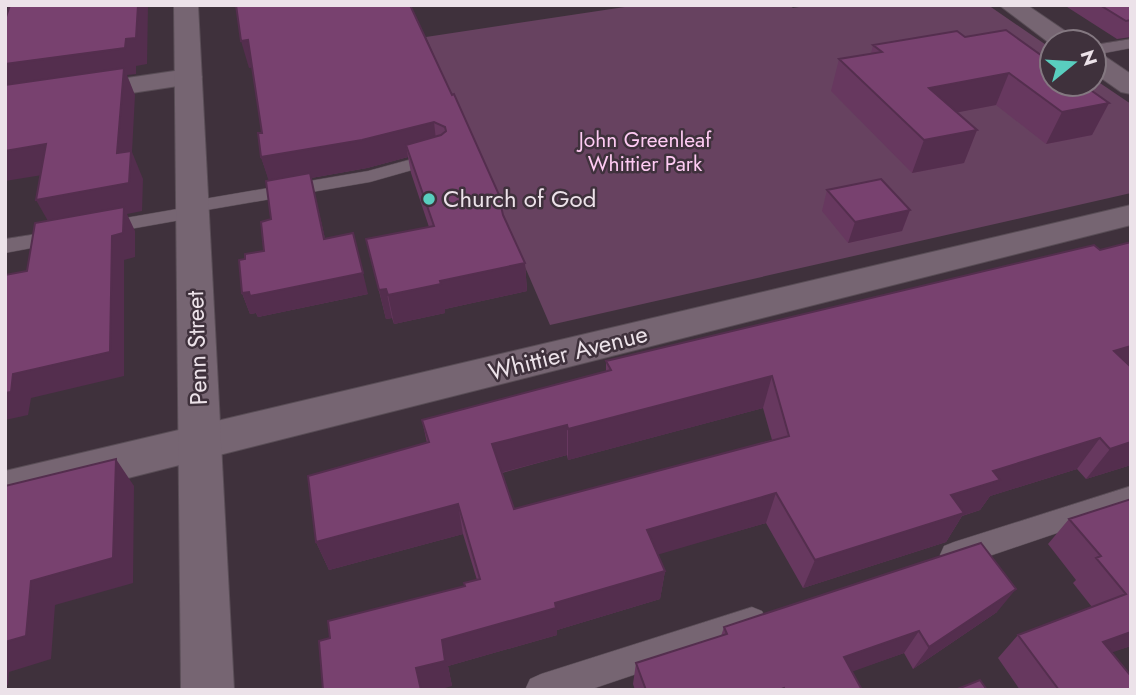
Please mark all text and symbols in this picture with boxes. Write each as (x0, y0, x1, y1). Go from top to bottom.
north arrow (1038, 28, 1108, 98)
text: N (1074, 47, 1104, 69)
park label: John Greenleaf Whittier Park (576, 125, 712, 179)
place label: Church of God (443, 181, 596, 216)
marker: Church of God (421, 191, 437, 207)
street label: Penn Street (177, 290, 216, 406)
street label: Whittier Avenue (485, 316, 651, 389)

